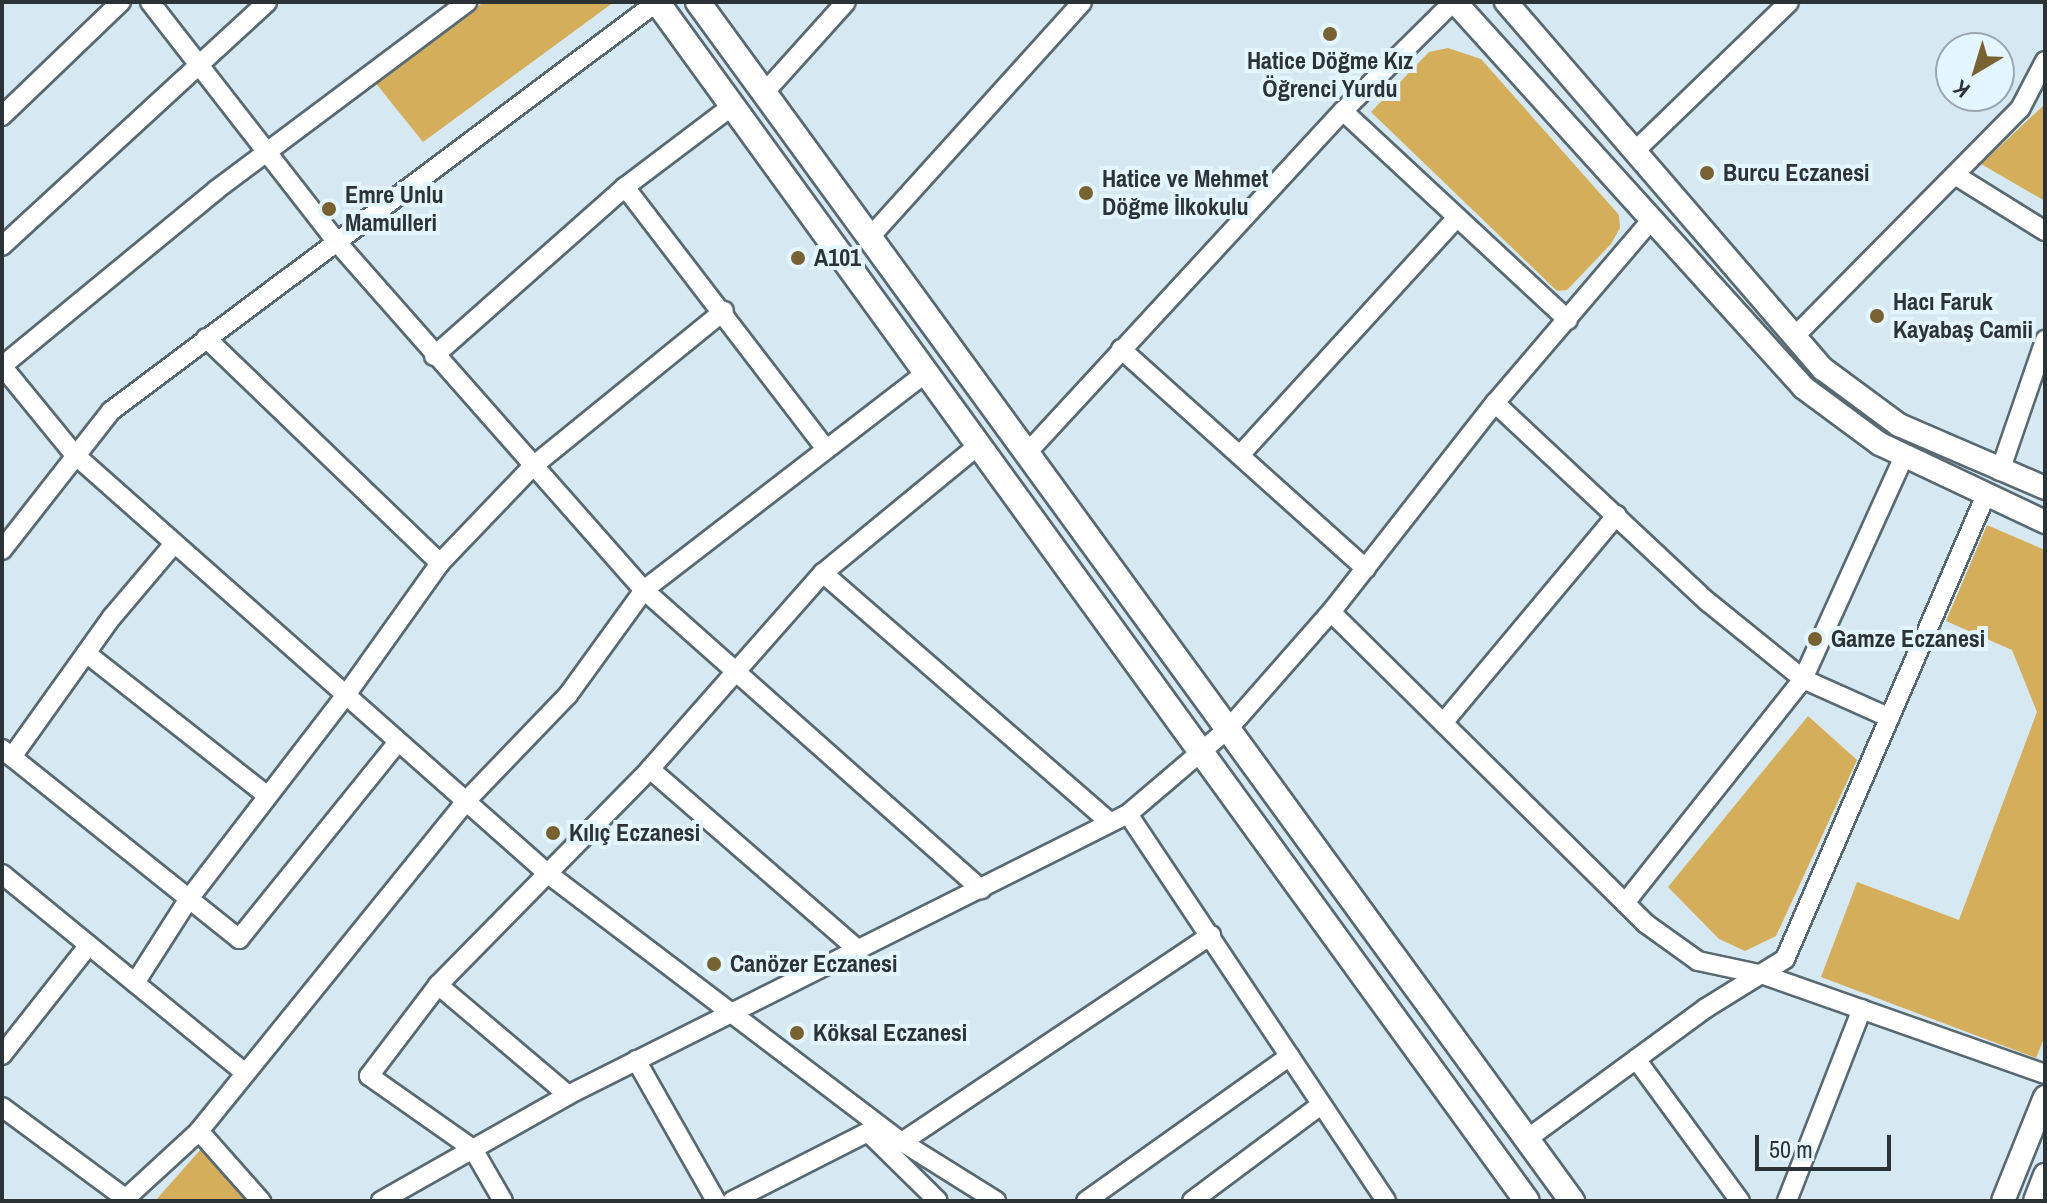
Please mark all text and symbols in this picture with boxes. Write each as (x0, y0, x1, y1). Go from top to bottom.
marker: Hatice Döğme Kız Öğrenci Yurdu (1321, 25, 1339, 43)
north arrow (1935, 32, 2015, 112)
place label: Hatice Döğme Kız Öğrenci Yurdu (1247, 47, 1413, 103)
text: K (1947, 74, 1976, 105)
place label: Burcu Eczanesi (1723, 159, 1870, 187)
marker: Burcu Eczanesi (1698, 164, 1716, 182)
place label: Hatice ve Mehmet Döğme İlkokulu (1102, 165, 1268, 221)
place label: Emre Unlu Mamulleri (345, 181, 443, 237)
marker: Hatice ve Mehmet Döğme İlkokulu (1077, 184, 1095, 202)
marker: Emre Unlu Mamulleri (320, 200, 338, 218)
place label: A101 (814, 244, 861, 272)
marker: A101 (789, 249, 807, 267)
place label: Hacı Faruk Kayabaş Camii (1893, 288, 2033, 344)
marker: Hacı Faruk Kayabaş Camii (1868, 307, 1886, 325)
place label: Gamze Eczanesi (1831, 625, 1985, 653)
marker: Gamze Eczanesi (1806, 630, 1824, 648)
place label: Kılıç Eczanesi (569, 819, 700, 847)
marker: Kılıç Eczanesi (544, 824, 562, 842)
place label: Canözer Eczanesi (730, 950, 897, 978)
marker: Canözer Eczanesi (705, 955, 723, 973)
place label: Köksal Eczanesi (813, 1019, 967, 1047)
marker: Köksal Eczanesi (788, 1024, 806, 1042)
scale bar (1759, 1119, 1895, 1169)
text: 50 m (1769, 1133, 1813, 1165)

